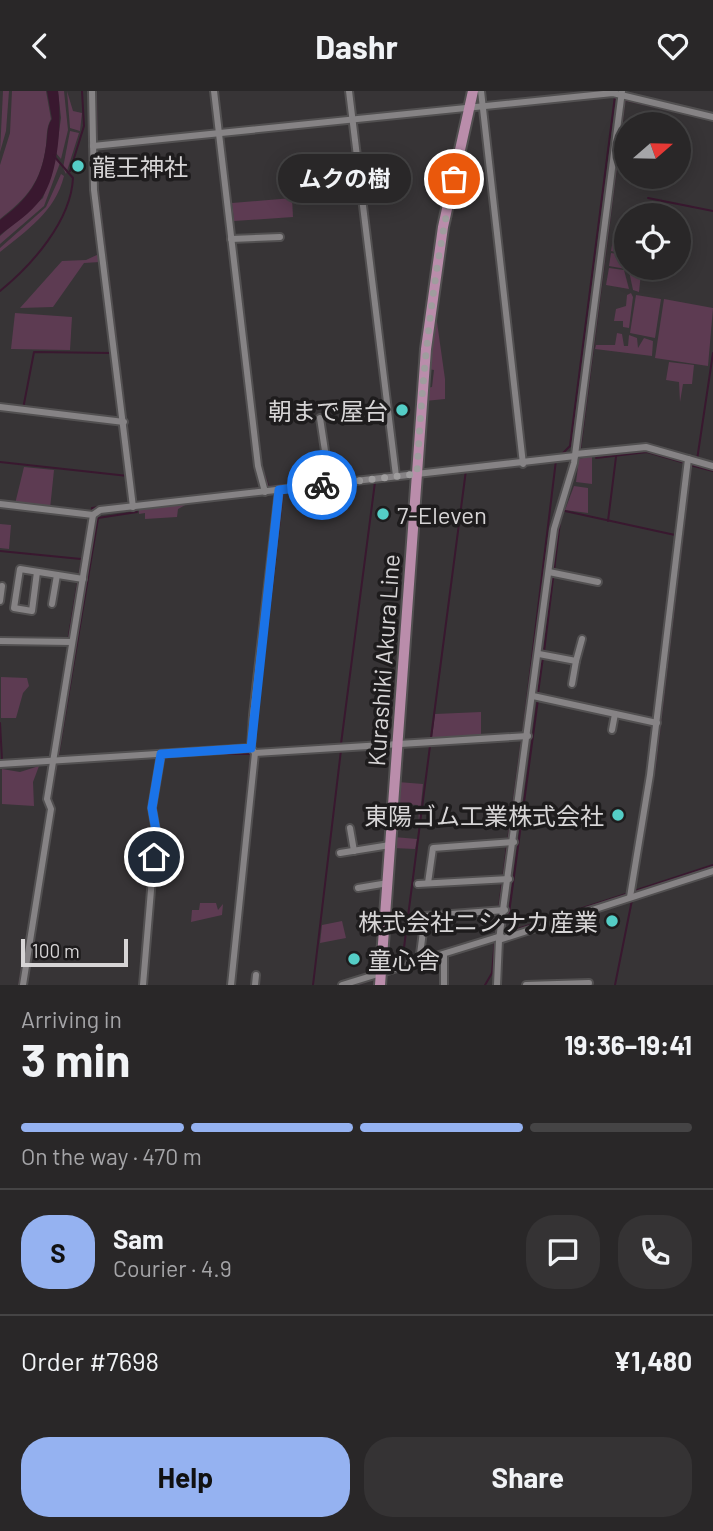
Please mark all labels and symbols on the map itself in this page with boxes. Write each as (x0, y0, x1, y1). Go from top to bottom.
north arrow (614, 112, 691, 189)
pin (424, 149, 484, 209)
place label: 龍王神社 (92, 152, 188, 181)
callout: ムクの樹 (279, 155, 412, 203)
marker: 龍王神社 (70, 158, 86, 174)
place label: 朝まで屋台 (268, 396, 388, 425)
marker: 朝まで屋台 (394, 402, 410, 418)
courier (287, 450, 357, 520)
place label: 7-Eleven (397, 500, 487, 529)
marker: 7-Eleven (375, 506, 391, 522)
street label: Kurashiki Akura Line (361, 553, 405, 767)
place label: 東陽ゴム工業株式会社 (364, 801, 604, 830)
marker: 東陽ゴム工業株式会社 (610, 807, 626, 823)
pin (124, 827, 184, 887)
place label: 株式会社ニシナカ産業 (358, 907, 598, 936)
marker: 株式会社ニシナカ産業 (604, 913, 620, 929)
scale bar (21, 936, 128, 968)
place label: 童心舎 (368, 945, 440, 974)
marker: 童心舎 (346, 951, 362, 967)

